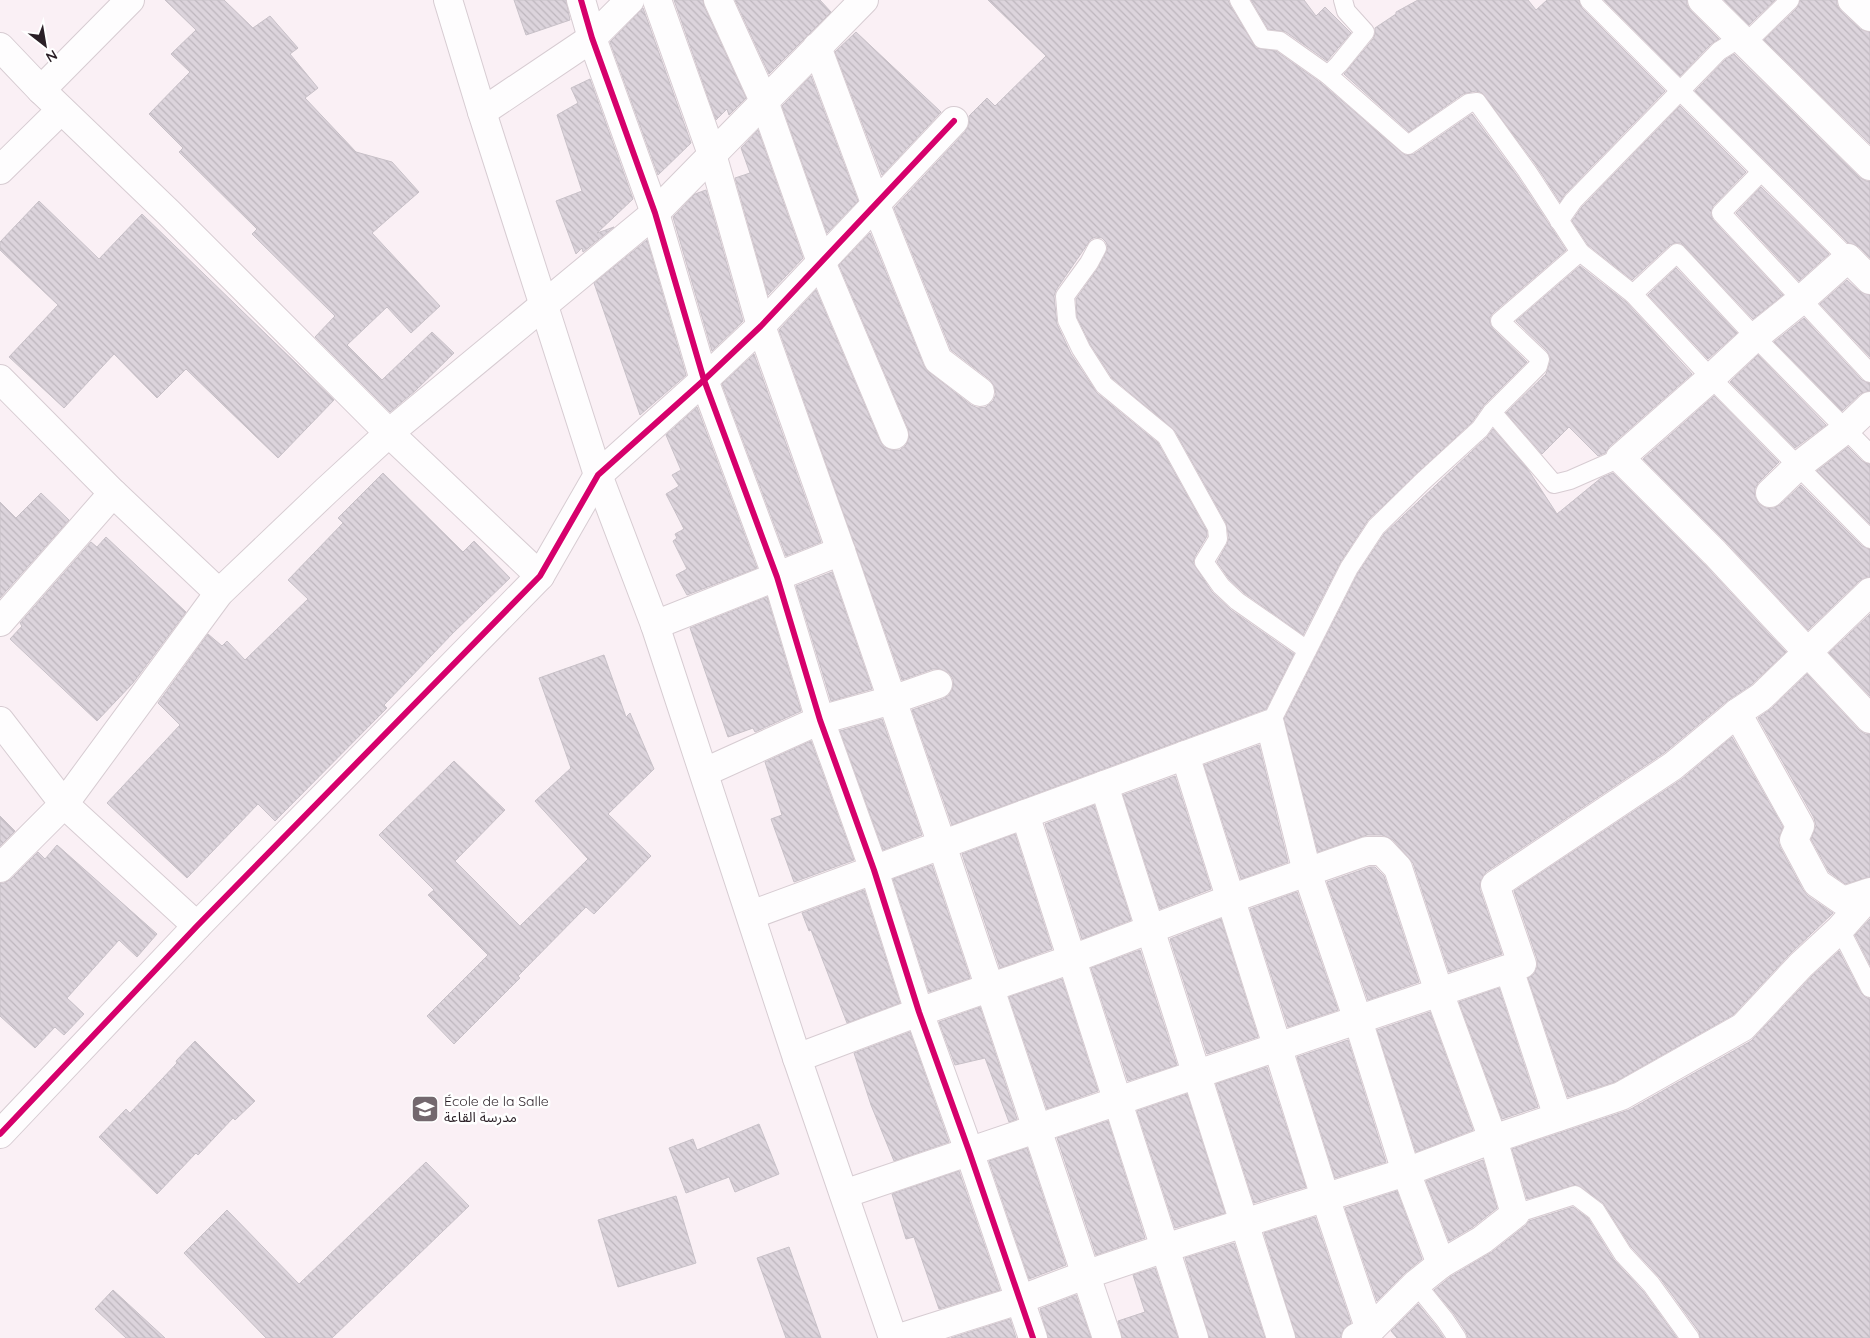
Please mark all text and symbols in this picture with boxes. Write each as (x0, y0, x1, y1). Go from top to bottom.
north arrow (20, 20, 70, 70)
text: N (43, 46, 61, 67)
place label: École de la Salle مدرسة القاعة (444, 1092, 549, 1126)
school or university icon: École de la Salle مدرسة القاعة (410, 1094, 440, 1124)

